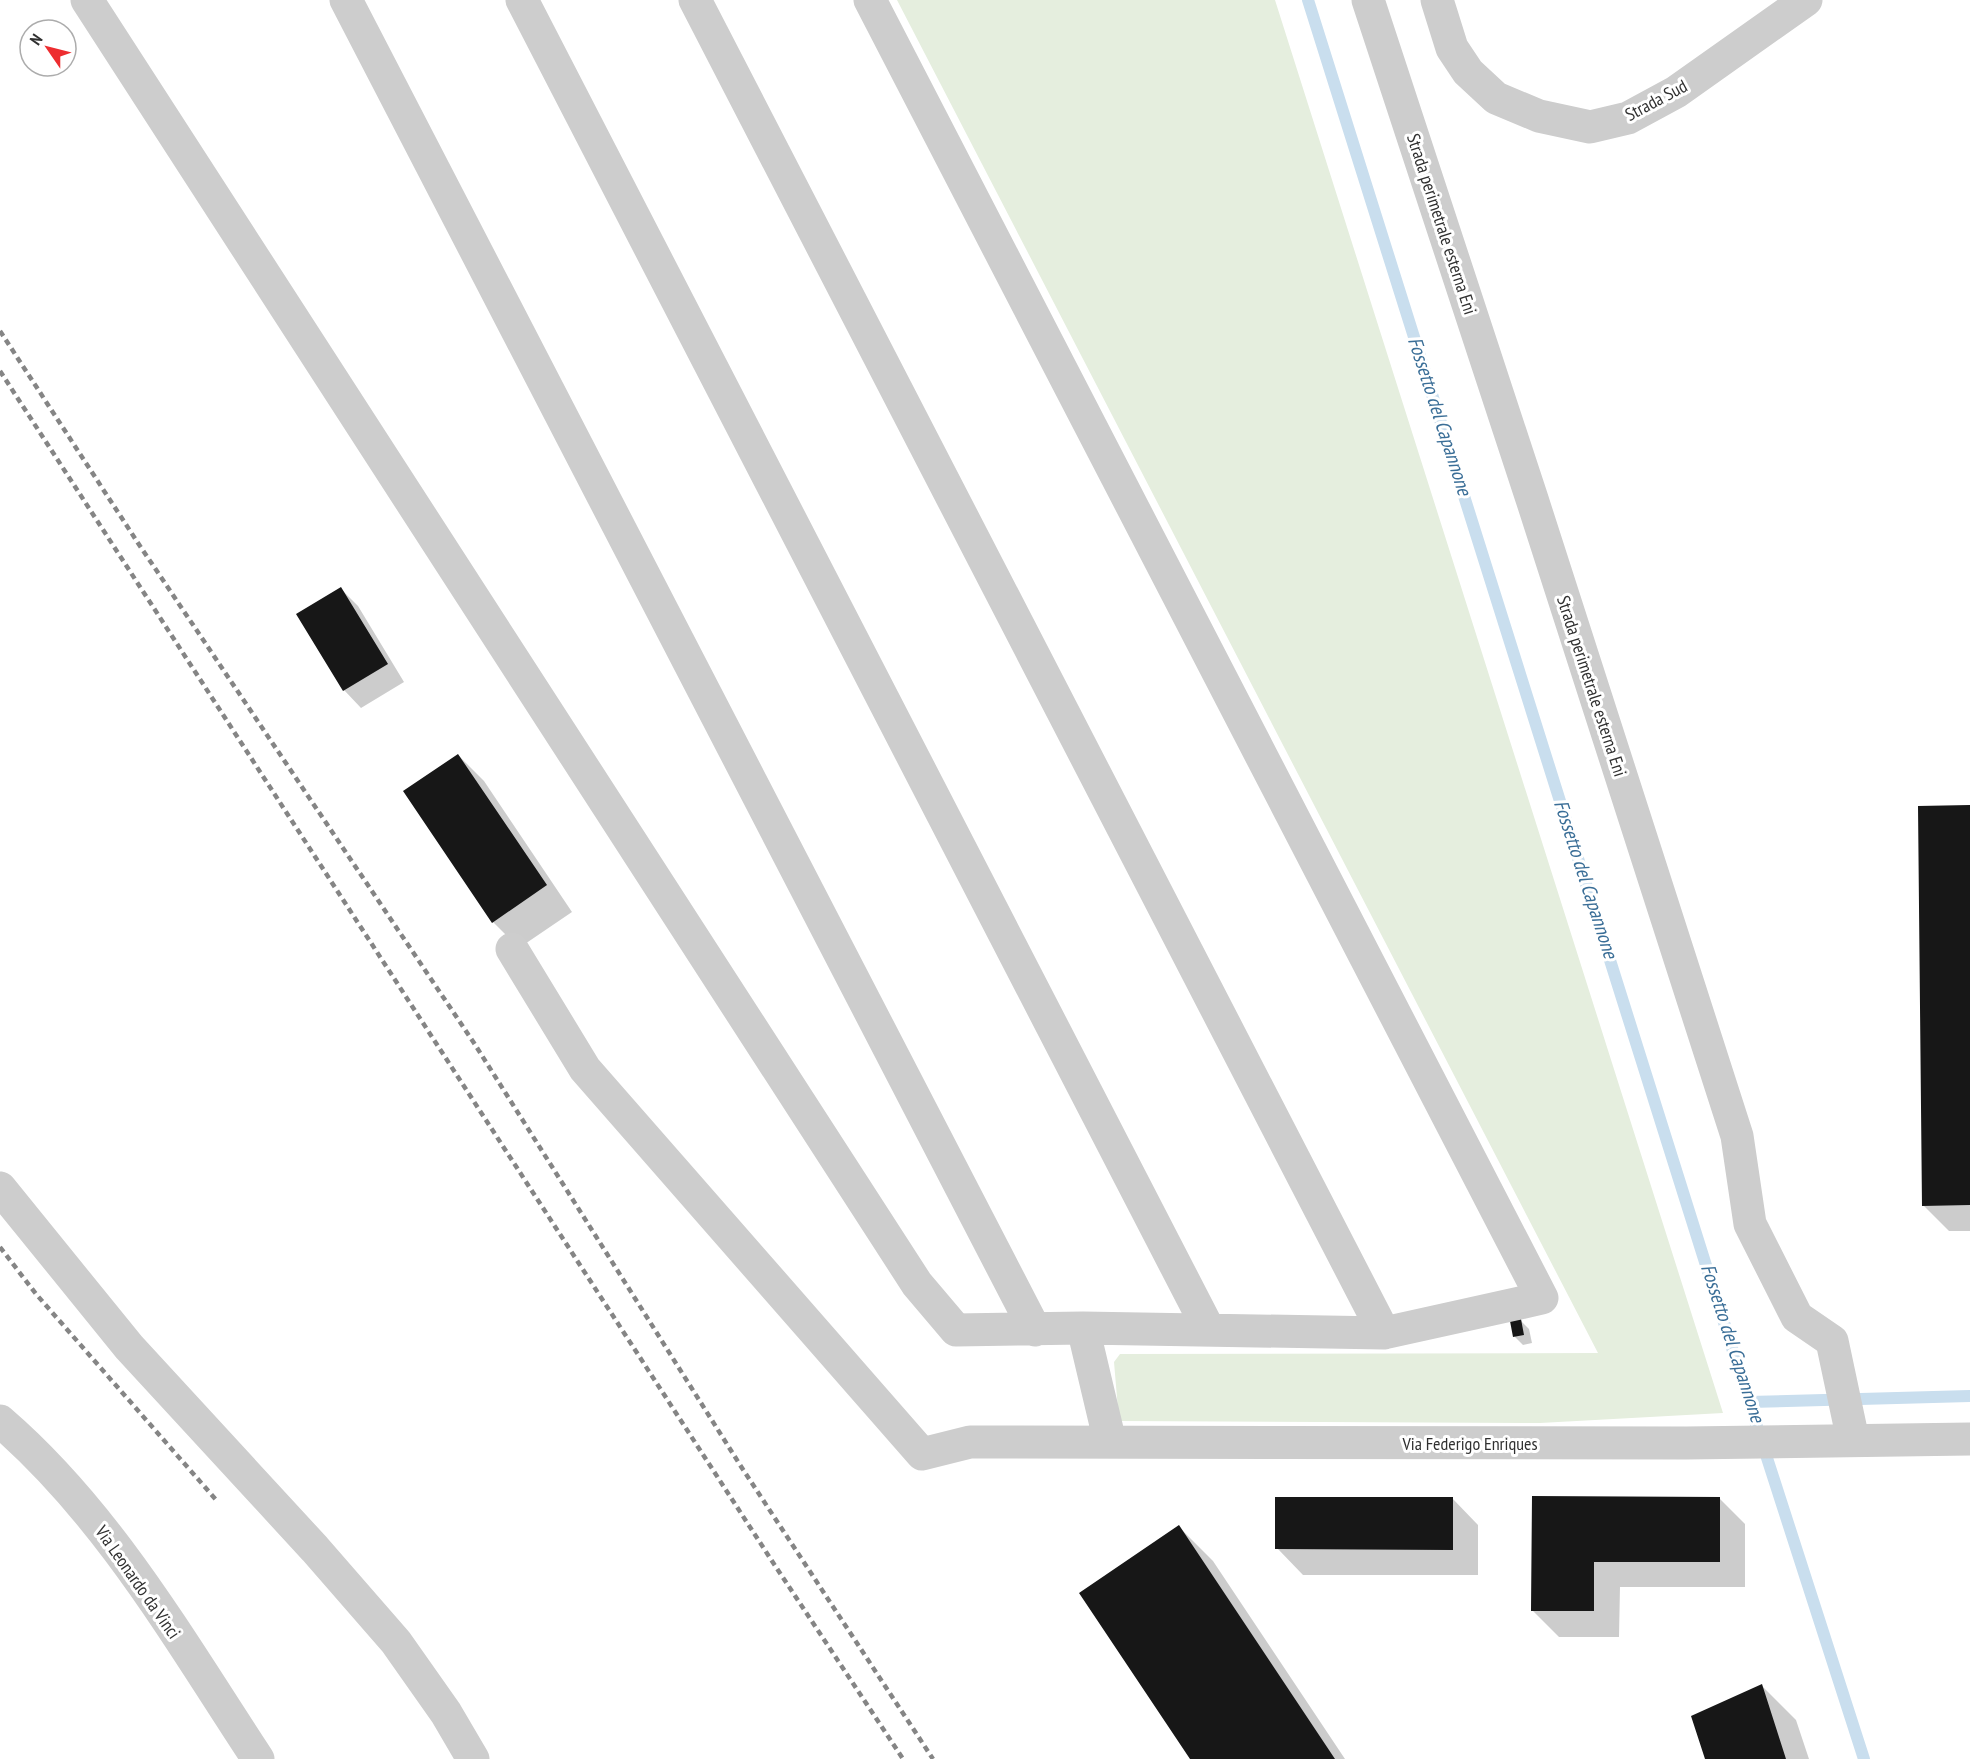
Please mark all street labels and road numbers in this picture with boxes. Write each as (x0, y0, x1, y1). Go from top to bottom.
street label: Strada Sud (1621, 74, 1691, 126)
street label: Strada perimetrale esterna Eni (1402, 131, 1482, 317)
street label: Strada perimetrale esterna Eni (1552, 593, 1632, 779)
street label: Via Federigo Enriques (1401, 1432, 1538, 1455)
street label: Via Leonardo da Vinci (90, 1520, 186, 1643)

